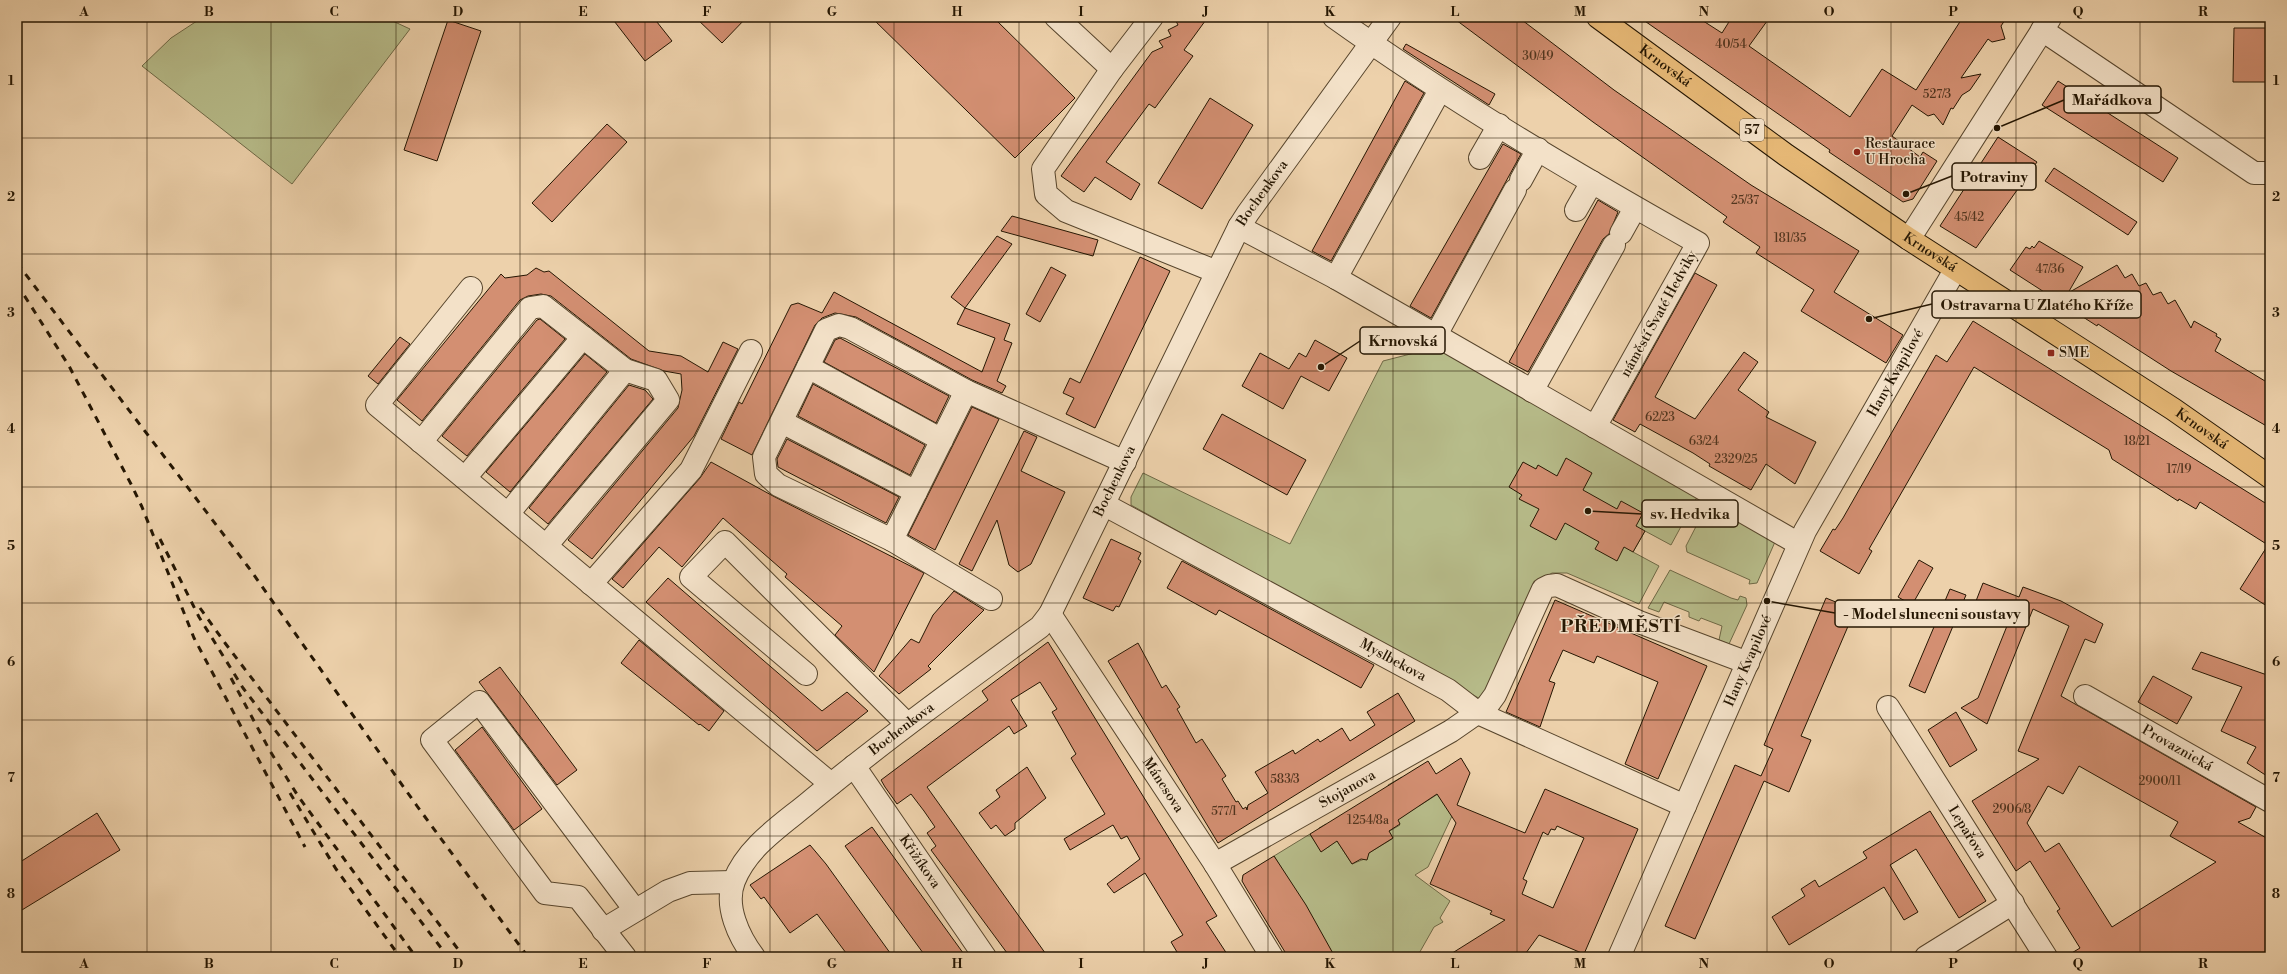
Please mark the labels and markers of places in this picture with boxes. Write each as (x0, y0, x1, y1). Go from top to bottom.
callout: Mařádkova (2064, 86, 2161, 113)
place label: Restaurace U Hrocha (1865, 135, 1935, 169)
marker: Restaurace U Hrocha (1852, 147, 1862, 157)
callout: Potraviny (1952, 163, 2036, 190)
callout: Ostravarna U Zlatého Kříže (1932, 291, 2141, 318)
callout: Krnovská (1360, 327, 1445, 354)
place label: SME (2059, 344, 2089, 362)
marker: SME (2046, 348, 2056, 358)
callout: sv. Hedvika (1642, 500, 1738, 527)
callout: - Model slunecni soustavy (1835, 600, 2029, 627)

